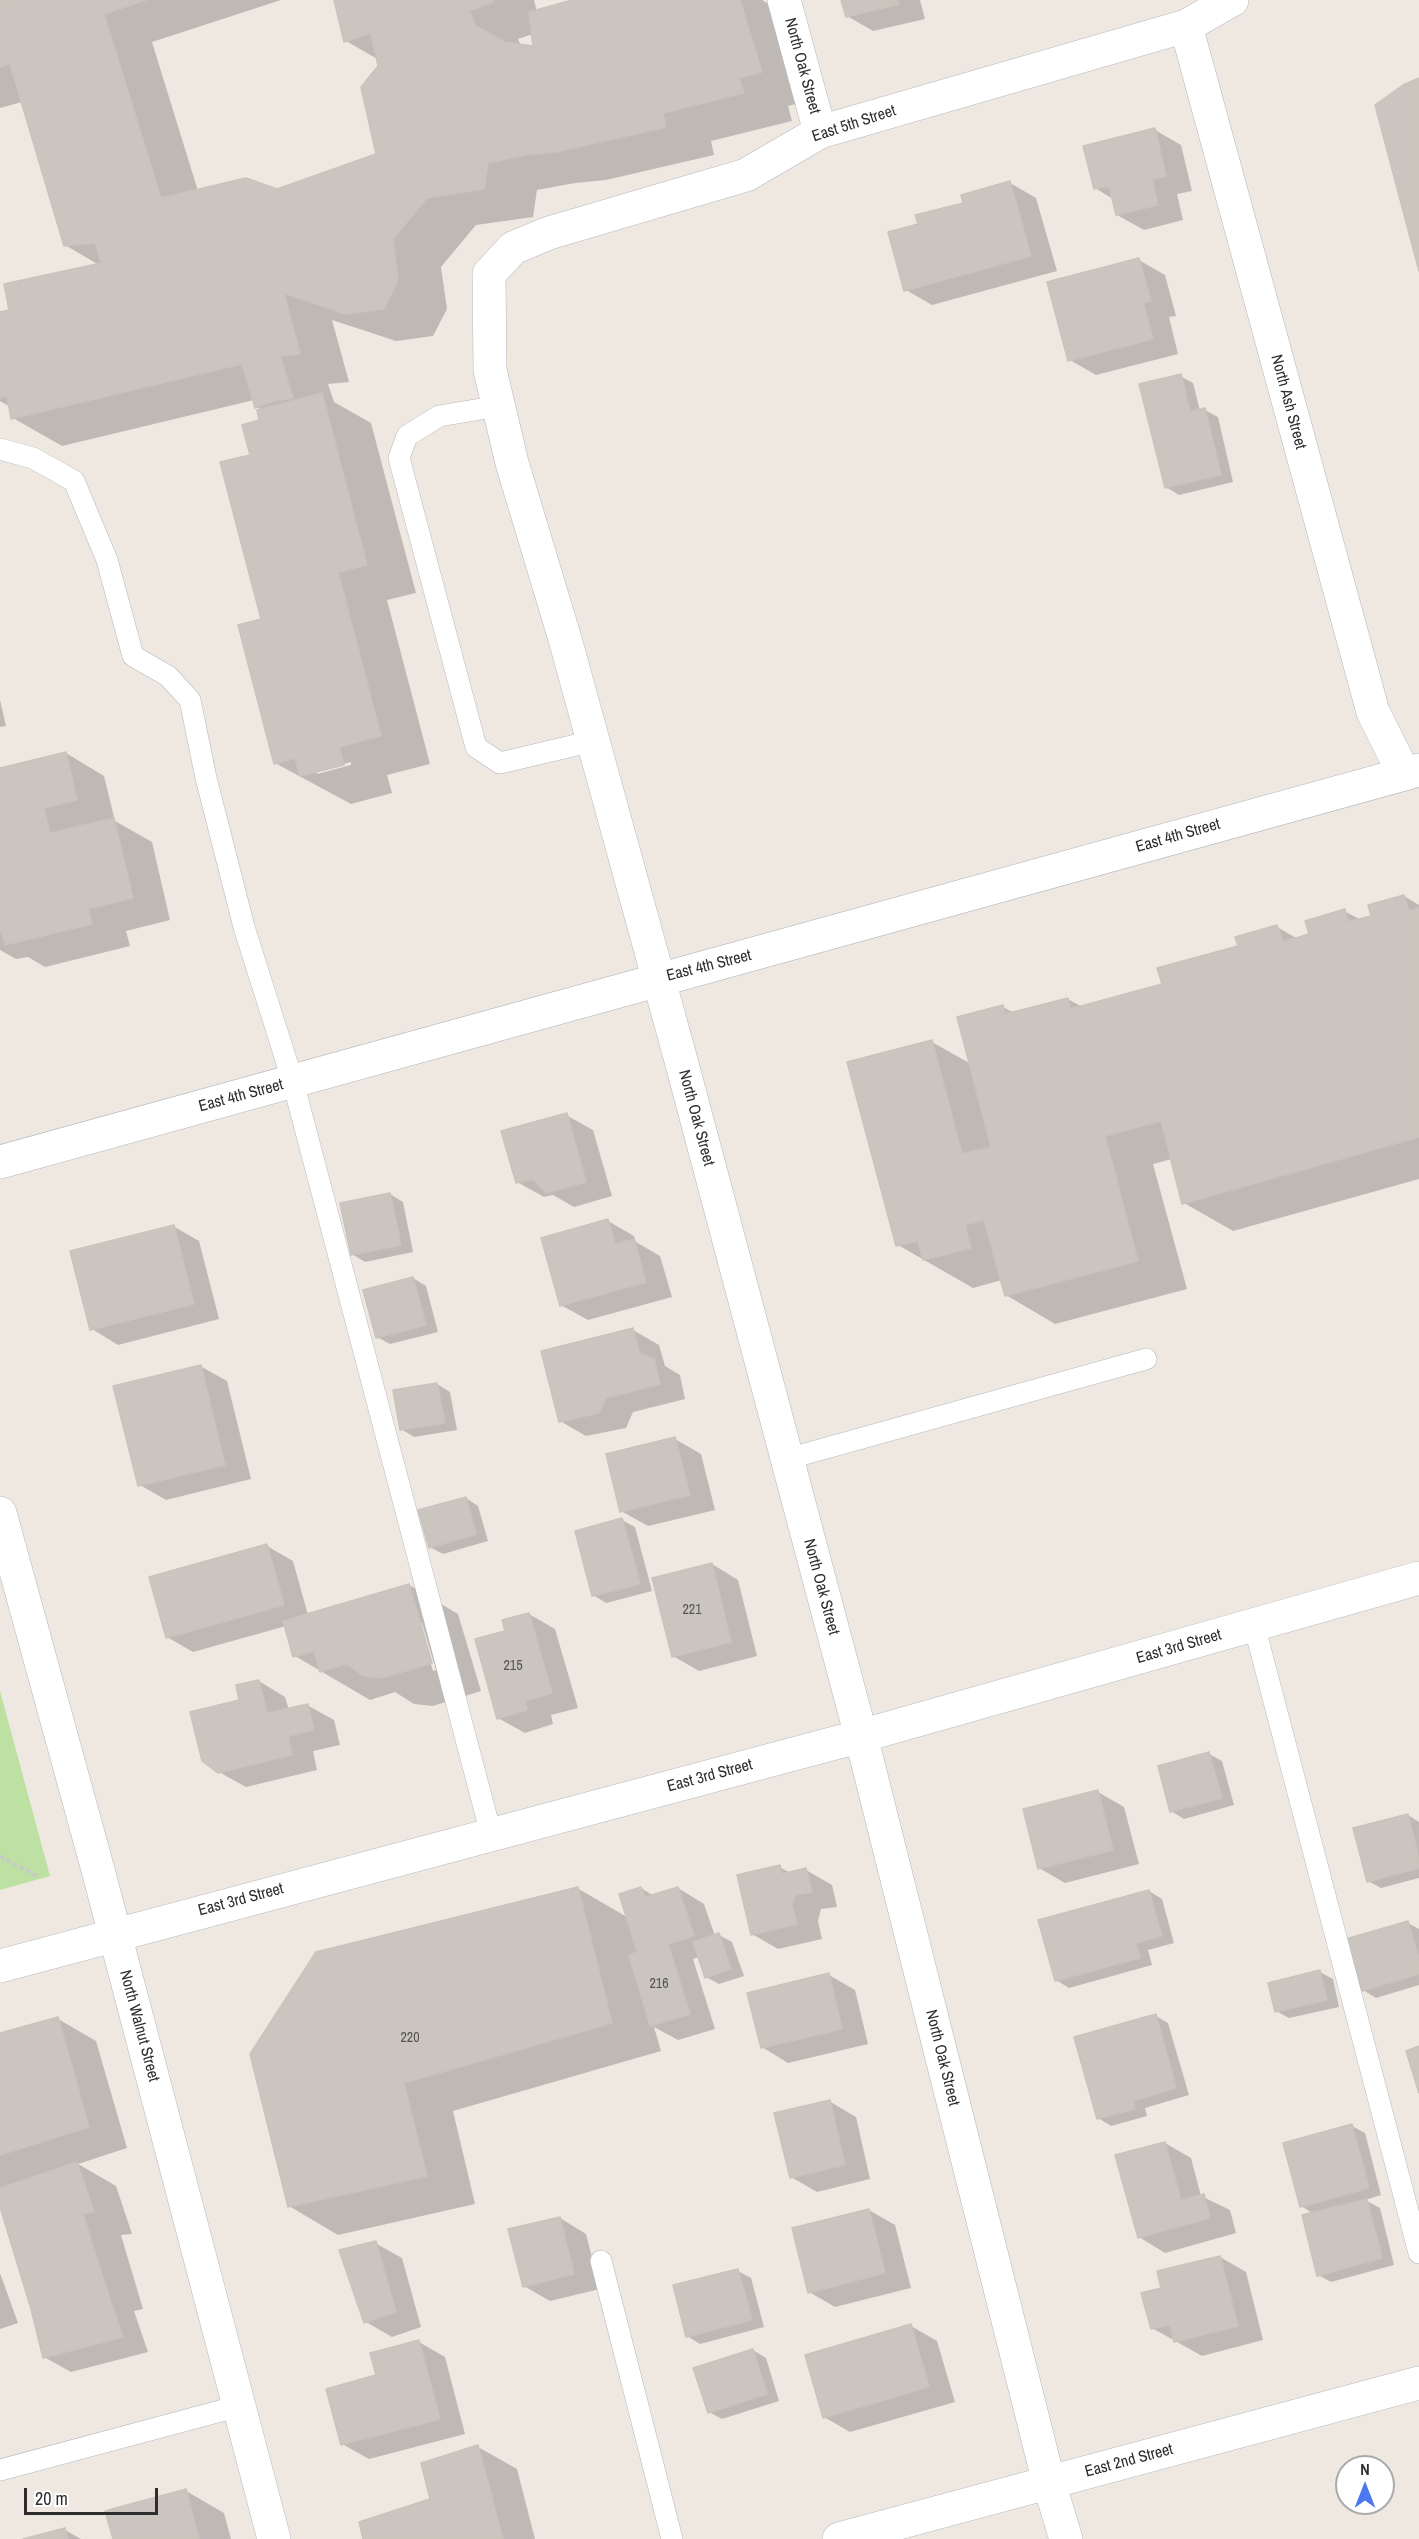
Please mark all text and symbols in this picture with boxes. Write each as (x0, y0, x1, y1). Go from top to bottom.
street label: North Oak Street (780, 16, 824, 116)
street label: East 5th Street (810, 101, 898, 147)
street label: North Ash Street (1266, 353, 1310, 451)
street label: East 4th Street (1134, 815, 1222, 857)
street label: East 4th Street (665, 946, 753, 986)
street label: North Oak Street (674, 1068, 718, 1168)
street label: East 4th Street (197, 1075, 285, 1117)
street label: North Oak Street (799, 1537, 843, 1637)
house number: 221 (682, 1602, 702, 1618)
street label: East 3rd Street (1134, 1626, 1224, 1668)
house number: 215 (503, 1658, 523, 1674)
street label: East 3rd Street (665, 1755, 755, 1797)
street label: East 3rd Street (196, 1879, 286, 1921)
street label: North Walnut Street (115, 1968, 163, 2084)
house number: 216 (649, 1976, 669, 1992)
street label: North Oak Street (921, 2008, 963, 2108)
house number: 220 (400, 2030, 420, 2046)
street label: East 2nd Street (1083, 2440, 1175, 2482)
north arrow (1335, 2455, 1395, 2515)
text: N (1360, 2458, 1370, 2480)
scale bar (27, 2476, 160, 2514)
text: 20 m (35, 2486, 68, 2511)

